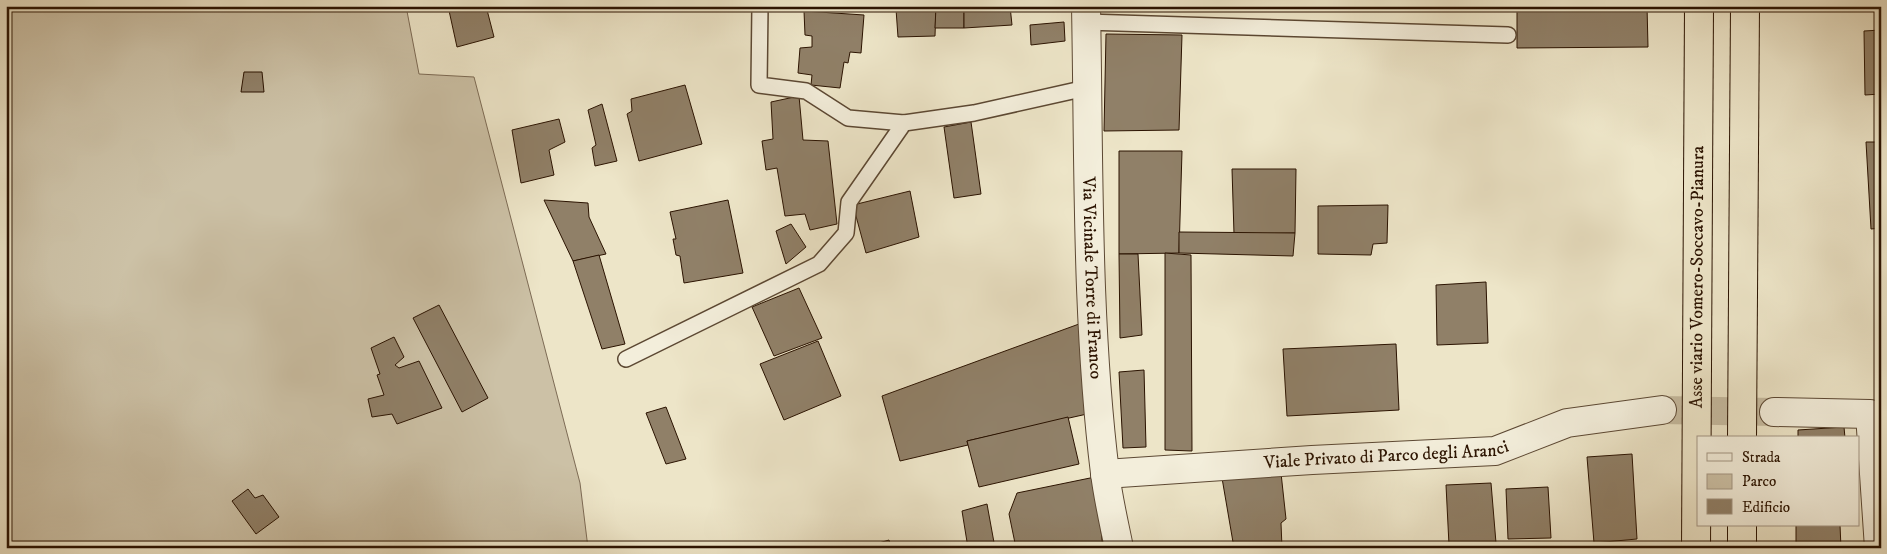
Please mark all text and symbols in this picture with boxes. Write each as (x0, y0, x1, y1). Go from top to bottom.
street label: Asse viario Vomero-Soccavo-Pianura (1686, 145, 1709, 408)
street label: Via Vicinale Torre di Franco (1077, 176, 1107, 380)
street label: Viale Privato di Parco degli Aranci (1262, 436, 1512, 474)
legend (1697, 436, 1860, 526)
text: Strada (1742, 448, 1781, 467)
text: Parco (1742, 472, 1776, 491)
text: Edificio (1742, 498, 1790, 517)

